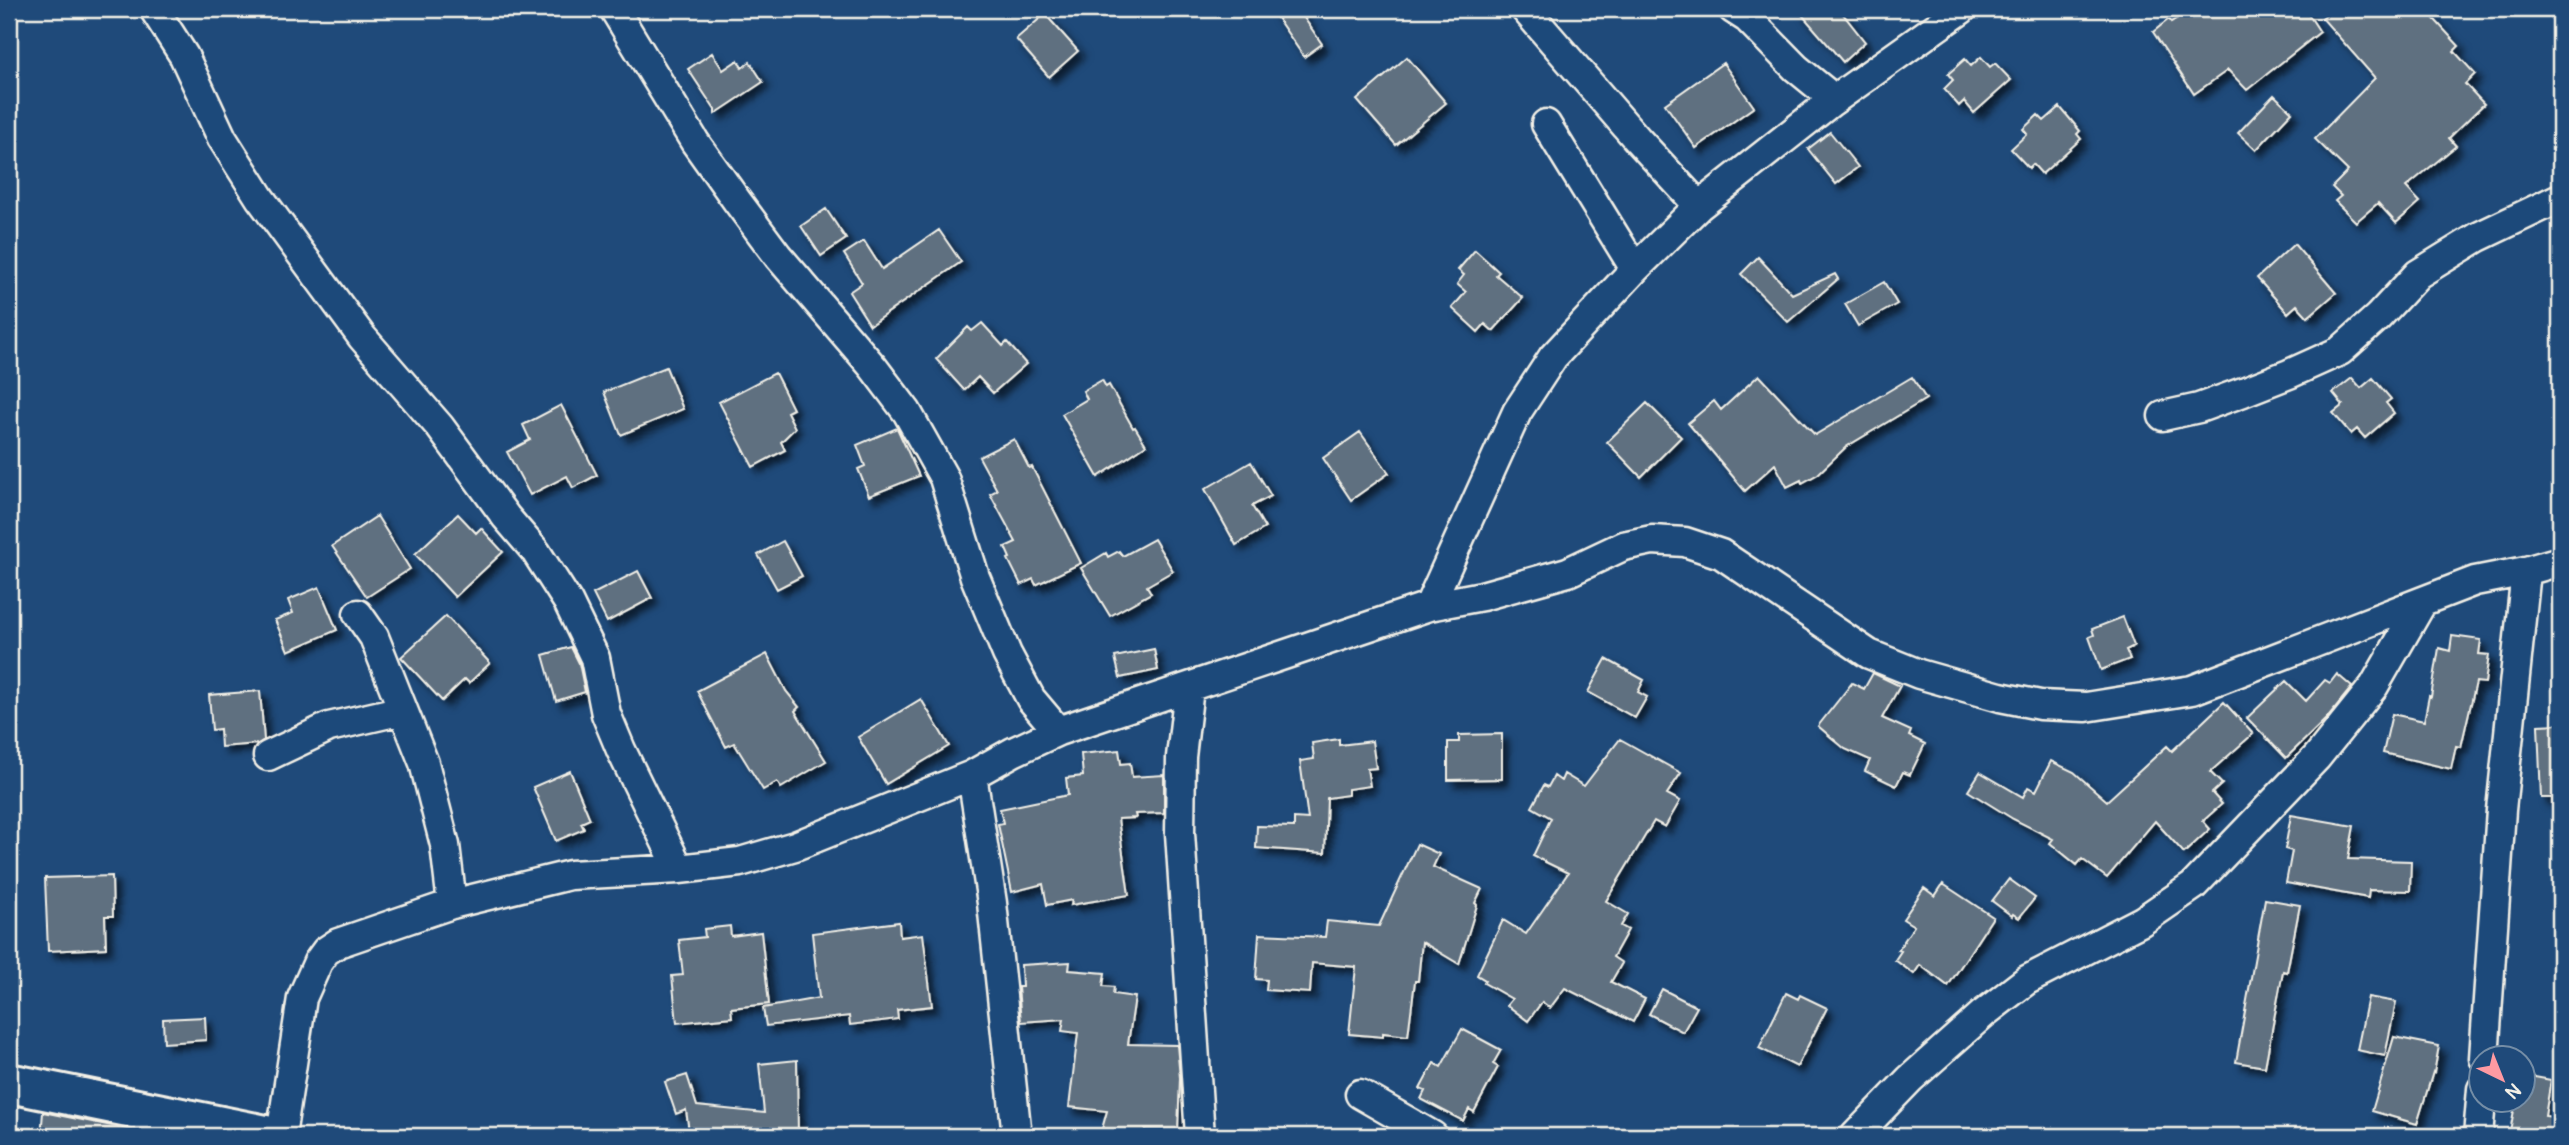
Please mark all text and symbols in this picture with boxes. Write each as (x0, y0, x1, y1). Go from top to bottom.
north arrow (2468, 1044, 2538, 1114)
text: N (2500, 1078, 2526, 1104)

